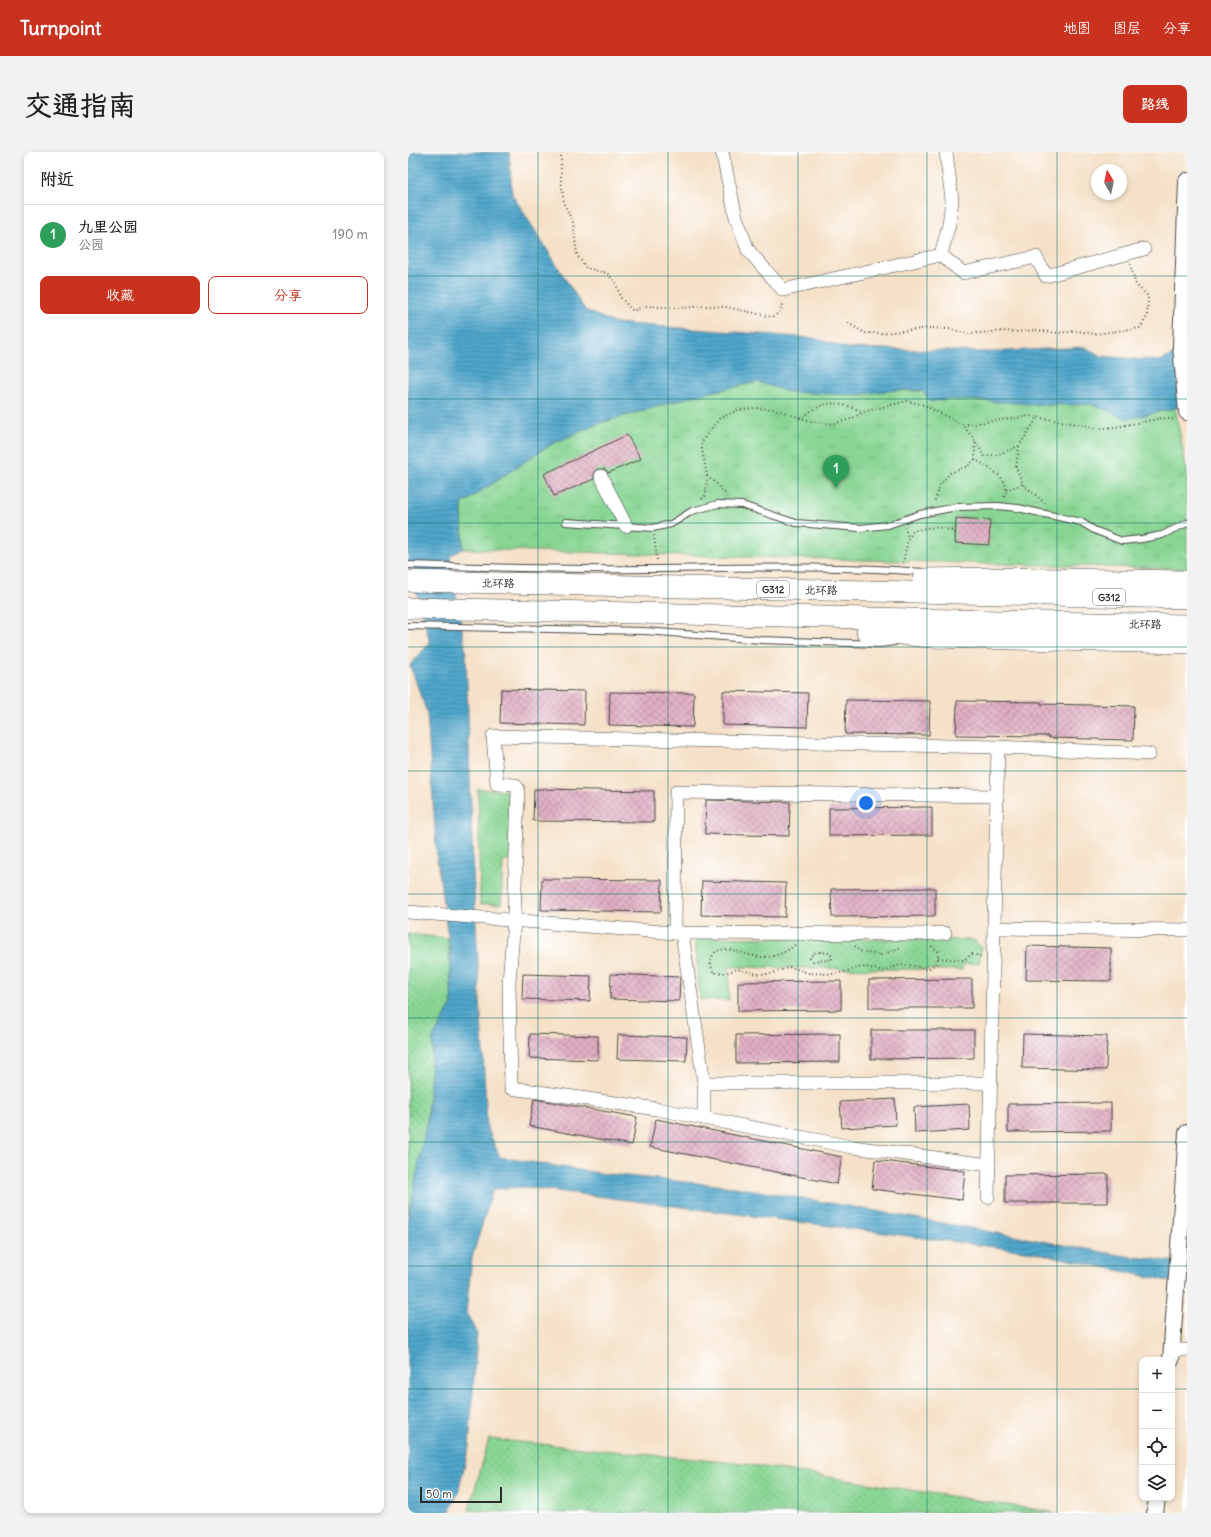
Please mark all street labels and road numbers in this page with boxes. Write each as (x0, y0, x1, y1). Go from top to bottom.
street label: 北环路 (481, 576, 515, 590)
road number: G312 (757, 581, 789, 597)
street label: 北环路 (804, 583, 838, 597)
road number: G312 (1093, 589, 1125, 605)
street label: 北环路 (1128, 617, 1162, 631)

